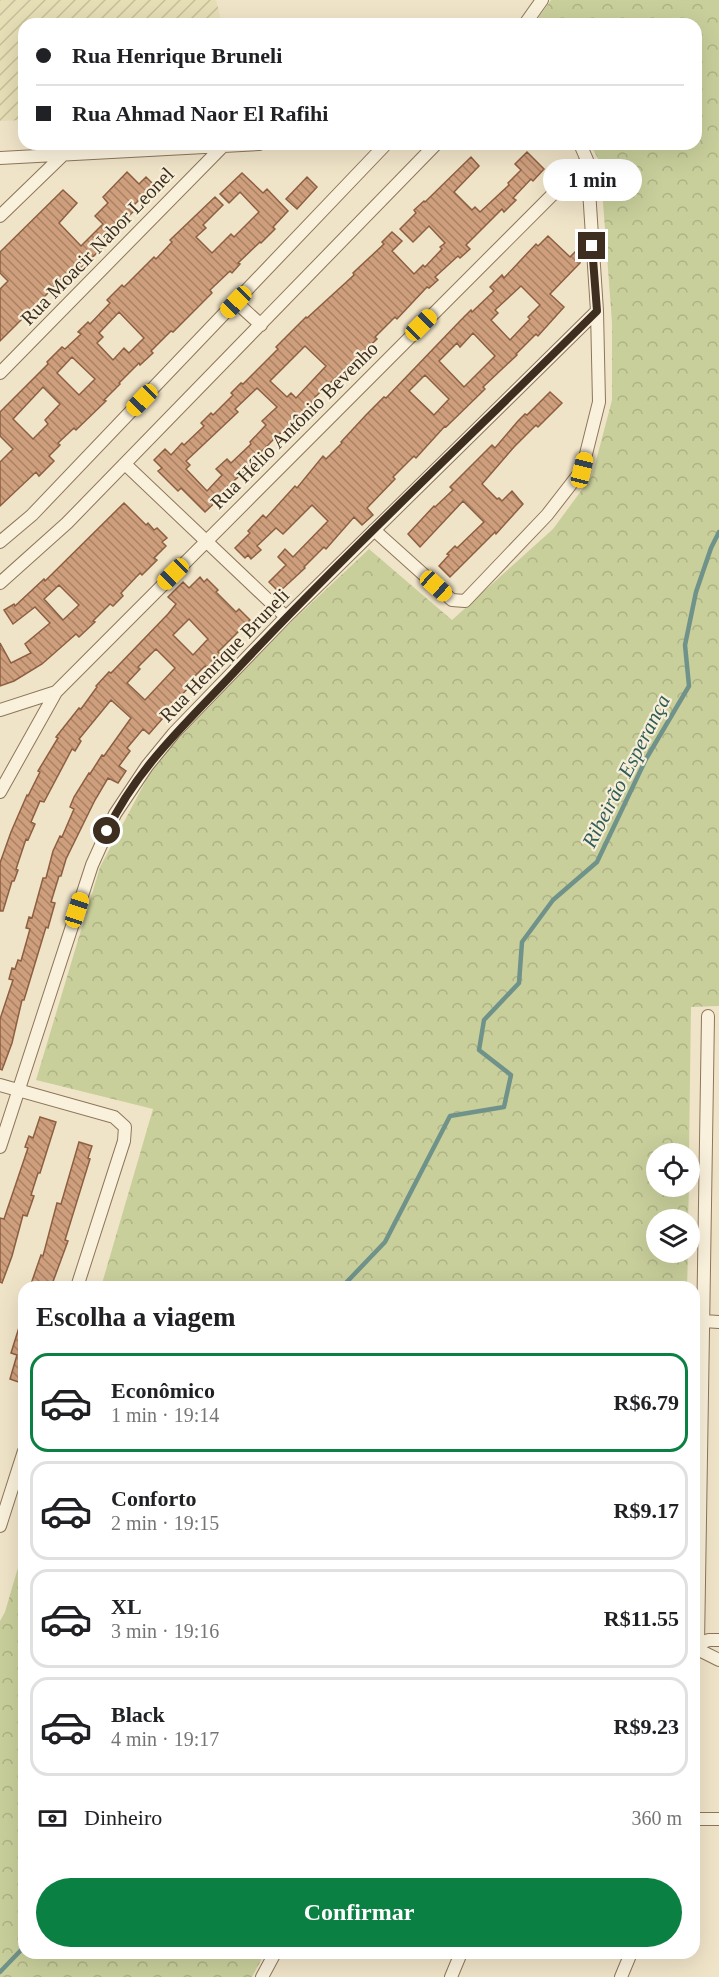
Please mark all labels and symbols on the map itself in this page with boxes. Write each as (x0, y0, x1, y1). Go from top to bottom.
callout: 1 min (542, 159, 642, 201)
street label: Rua Moacir Nabor Leonel (16, 162, 178, 329)
route end (578, 232, 605, 259)
car (217, 283, 255, 321)
car (402, 306, 440, 344)
street label: Rua Hélio Antônio Bevenho (206, 337, 382, 513)
car (123, 381, 161, 419)
car (569, 450, 595, 490)
car (154, 555, 192, 593)
car (417, 567, 455, 605)
street label: Rua Henrique Bruneli (155, 584, 294, 727)
water label: Ribeirão Esperança (577, 690, 675, 852)
route start (93, 817, 120, 844)
car (63, 890, 91, 930)

